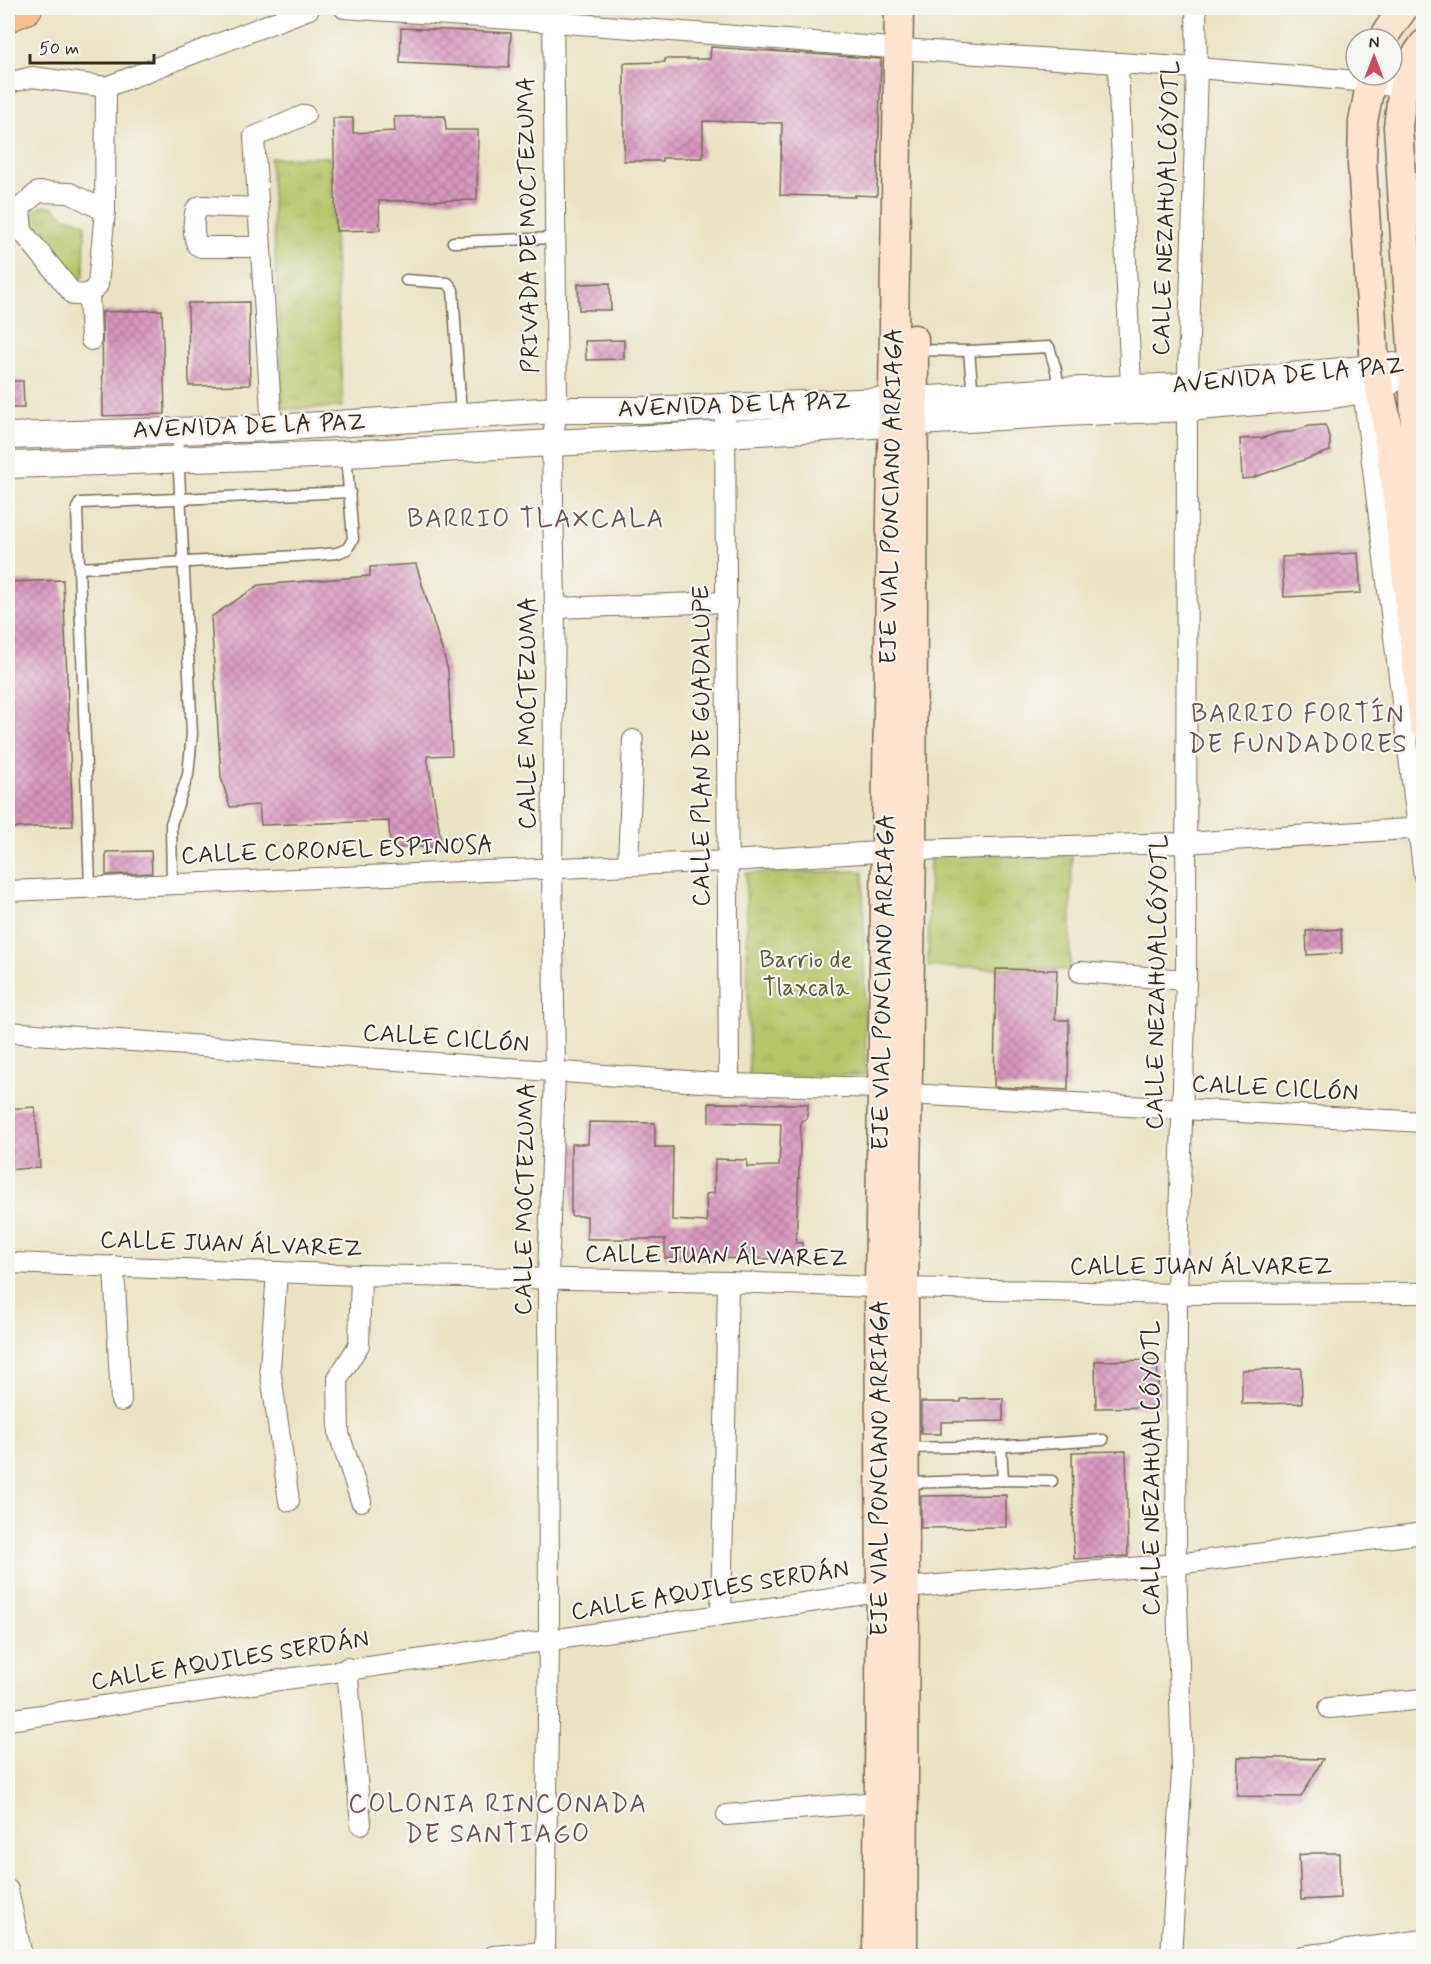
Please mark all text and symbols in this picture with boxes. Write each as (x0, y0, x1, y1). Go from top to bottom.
scale bar (30, 27, 154, 65)
north arrow (1344, 27, 1404, 87)
text: N (1369, 33, 1379, 54)
text: 50 m (39, 37, 79, 61)
street label: CALLE NEZAHUALCÓYOTL (1146, 60, 1188, 356)
street label: PRIVADA DE MOCTEZUMA (511, 76, 547, 374)
street label: EJE VIAL PONCIANO ARRIAGA (874, 327, 910, 665)
street label: AVENIDA DE LA PAZ (1171, 350, 1405, 402)
street label: AVENIDA DE LA PAZ (617, 386, 851, 426)
street label: AVENIDA DE LA PAZ (132, 407, 366, 447)
district label: BARRIO TLAXCALA (407, 503, 665, 537)
street label: CALLE PLAN DE GUADALUPE (687, 585, 718, 907)
street label: CALLE MOCTEZUMA (513, 597, 544, 829)
district label: BARRIO FORTÍN DE FUNDADORES (1188, 697, 1408, 762)
street label: EJE VIAL PONCIANO ARRIAGA (866, 813, 902, 1151)
street label: CALLE CORONEL ESPINOSA (180, 830, 494, 872)
street label: CALLE NEZAHUALCÓYOTL (1140, 834, 1176, 1130)
park label: Barrio de Tlaxcala (760, 945, 853, 1004)
street label: CALLE CICLÓN (362, 1018, 530, 1060)
street label: CALLE CICLÓN (1191, 1069, 1359, 1109)
street label: CALLE MOCTEZUMA (508, 1082, 544, 1316)
street label: CALLE JUAN ÁLVAREZ (99, 1224, 363, 1265)
street label: CALLE JUAN ÁLVAREZ (585, 1238, 847, 1275)
street label: CALLE JUAN ÁLVAREZ (1070, 1251, 1332, 1283)
street label: EJE VIAL PONCIANO ARRIAGA (865, 1300, 896, 1636)
street label: CALLE NEZAHUALCÓYOTL (1137, 1320, 1168, 1616)
street label: CALLE AQUILES SERDÁN (569, 1553, 851, 1628)
street label: CALLE AQUILES SERDÁN (89, 1623, 371, 1698)
district label: COLONIA RINCONADA DE SANTIAGO (348, 1788, 648, 1852)

